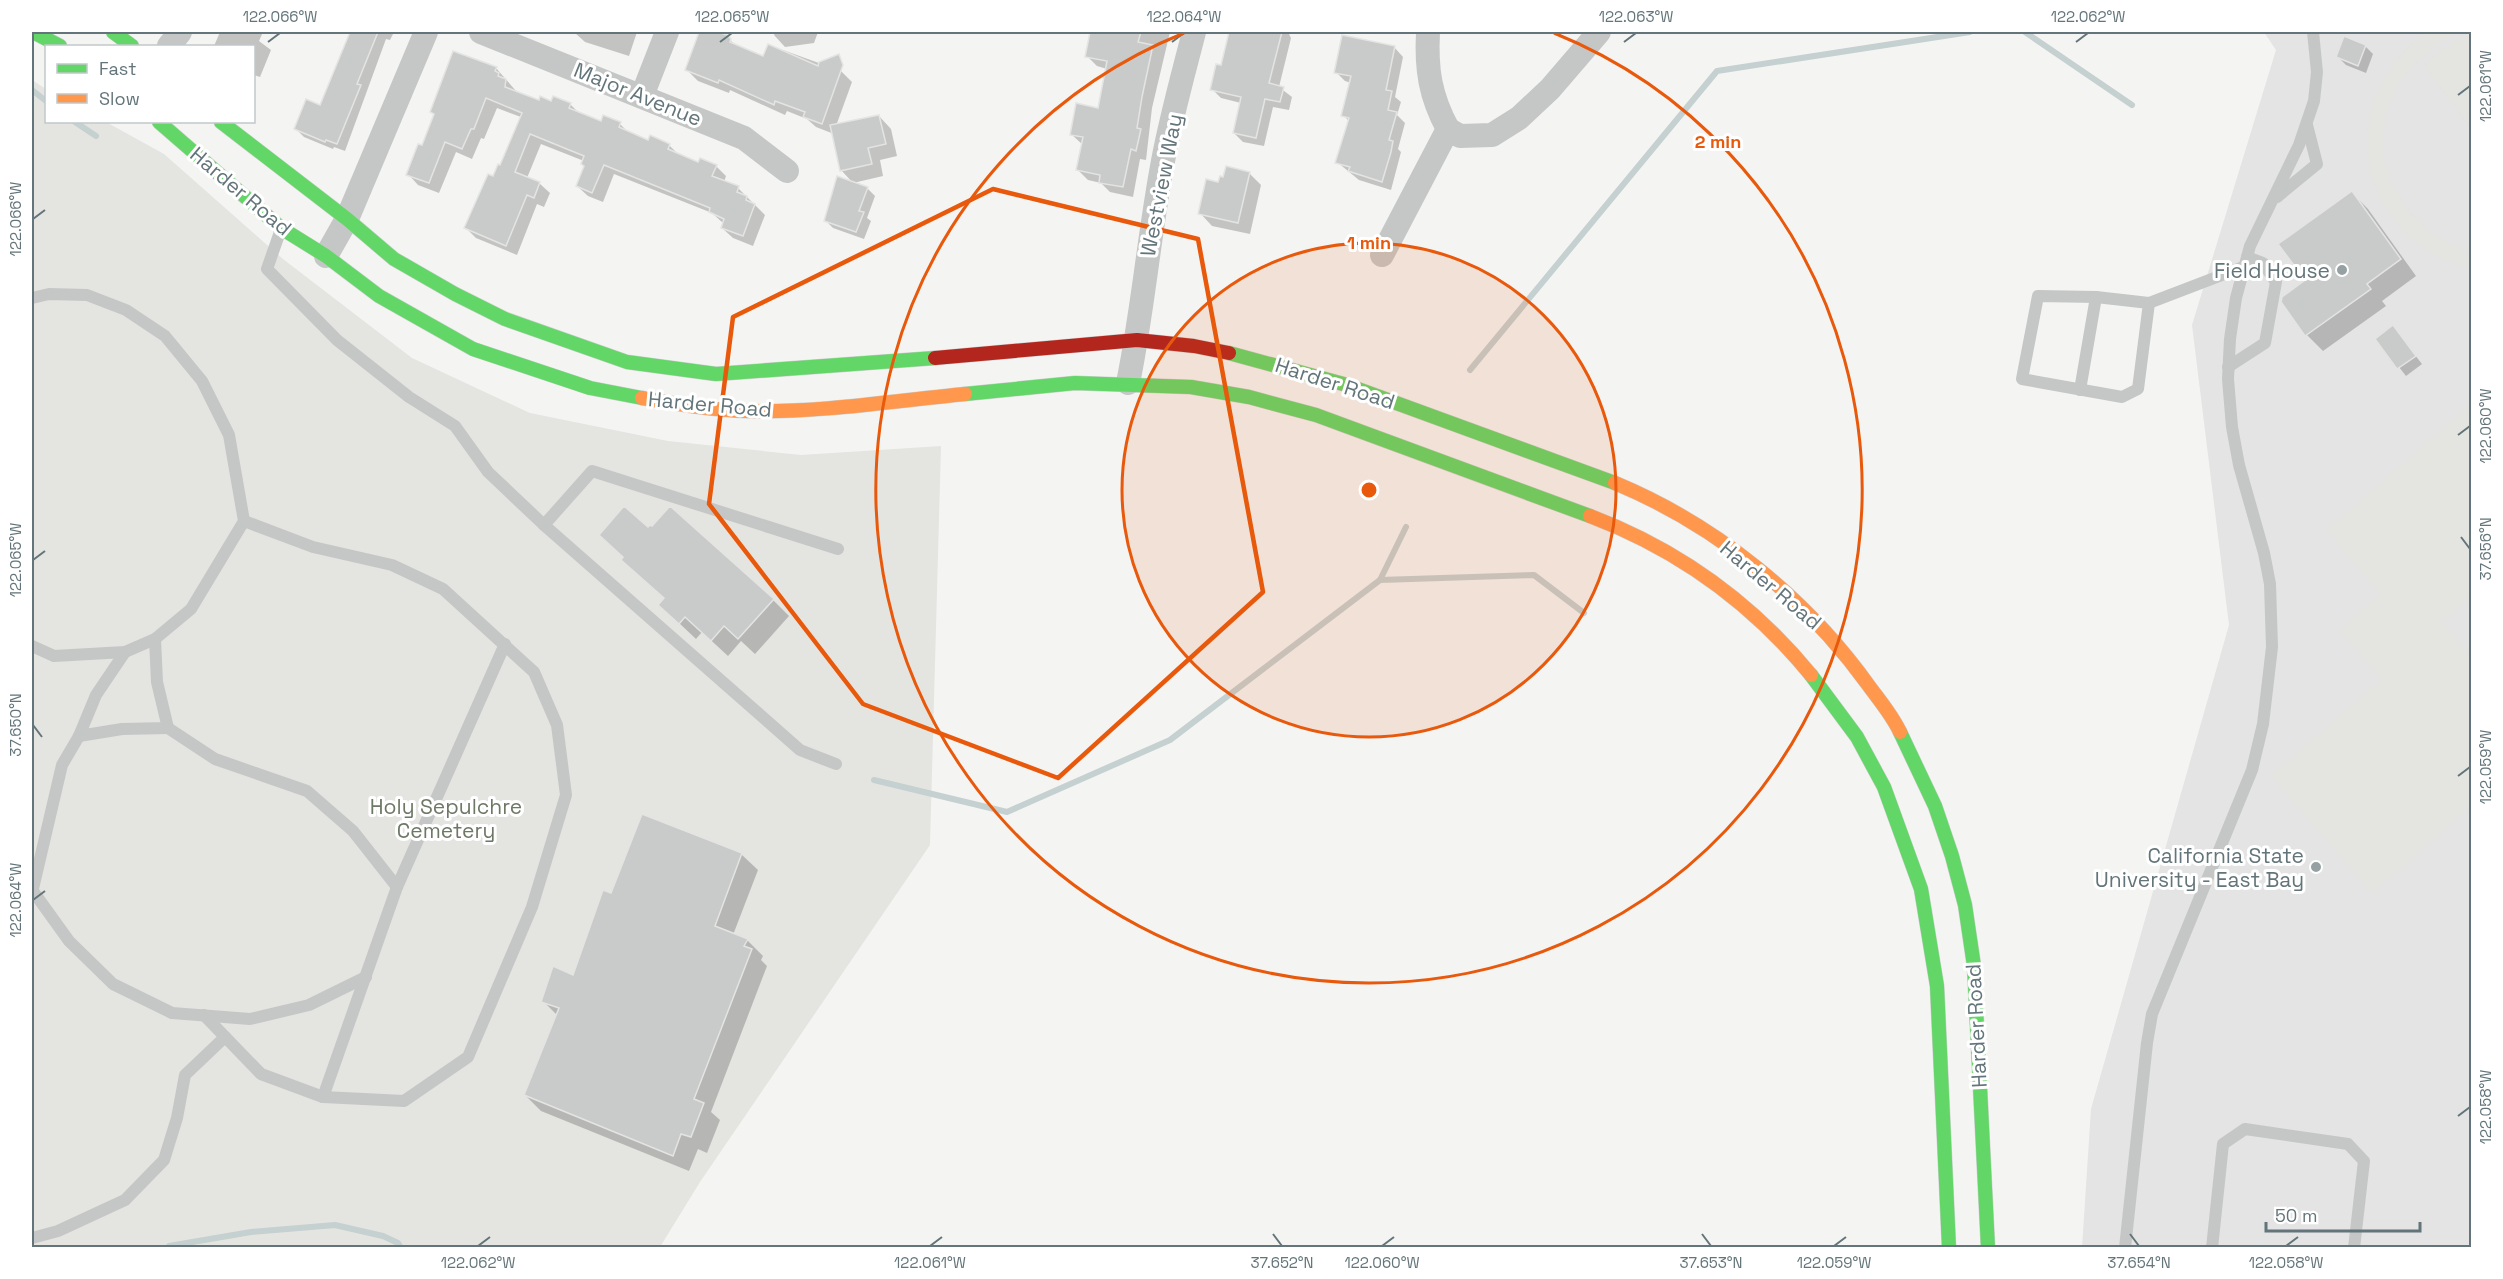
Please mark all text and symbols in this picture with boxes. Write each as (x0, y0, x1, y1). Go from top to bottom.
text: 122.066°W (243, 7, 317, 26)
text: 122.065°W (695, 7, 769, 26)
text: 122.064°W (1147, 7, 1221, 26)
text: 122.063°W (1599, 7, 1673, 26)
text: 122.062°W (2051, 7, 2125, 26)
legend (45, 45, 255, 123)
text: 122.061°W (2476, 50, 2495, 122)
street label: Major Avenue (570, 56, 706, 132)
text: Fast (99, 57, 136, 80)
text: Slow (99, 87, 140, 110)
street label: Westview Way (1134, 111, 1188, 259)
text: 2 min (1695, 130, 1741, 153)
street label: Harder Road (185, 141, 297, 241)
text: 122.066°W (6, 182, 25, 256)
text: 1 min (1347, 231, 1391, 254)
place label: Field House (2214, 257, 2330, 284)
marker: Field House (2335, 263, 2349, 277)
street label: Harder Road (1272, 351, 1398, 415)
street label: Harder Road (647, 385, 773, 423)
text: 122.060°W (2476, 388, 2495, 464)
centre of rings (1359, 480, 1379, 500)
text: 37.656°N (2476, 517, 2495, 581)
text: 122.065°W (6, 523, 25, 597)
street label: Harder Road (1715, 535, 1827, 635)
text: 37.650°N (6, 693, 25, 757)
text: 122.059°W (2476, 730, 2495, 804)
park label: Holy Sepulchre Cemetery (370, 793, 522, 844)
place label: California State University - East Bay (2095, 842, 2304, 893)
marker: California State University - East Bay (2309, 860, 2323, 874)
text: 122.064°W (6, 863, 25, 937)
street label: Harder Road (1959, 963, 1993, 1089)
text: 122.058°W (2476, 1070, 2495, 1144)
scale bar (2266, 1195, 2420, 1233)
text: 50 m (2275, 1204, 2317, 1227)
text: 122.062°W (441, 1253, 515, 1272)
text: 122.061°W (894, 1253, 966, 1272)
text: 37.652°N (1251, 1253, 1313, 1272)
text: 122.060°W (1344, 1253, 1420, 1272)
text: 37.653°N (1679, 1253, 1743, 1272)
text: 122.059°W (1797, 1253, 1871, 1272)
text: 37.654°N (2107, 1253, 2171, 1272)
text: 122.058°W (2249, 1253, 2323, 1272)

